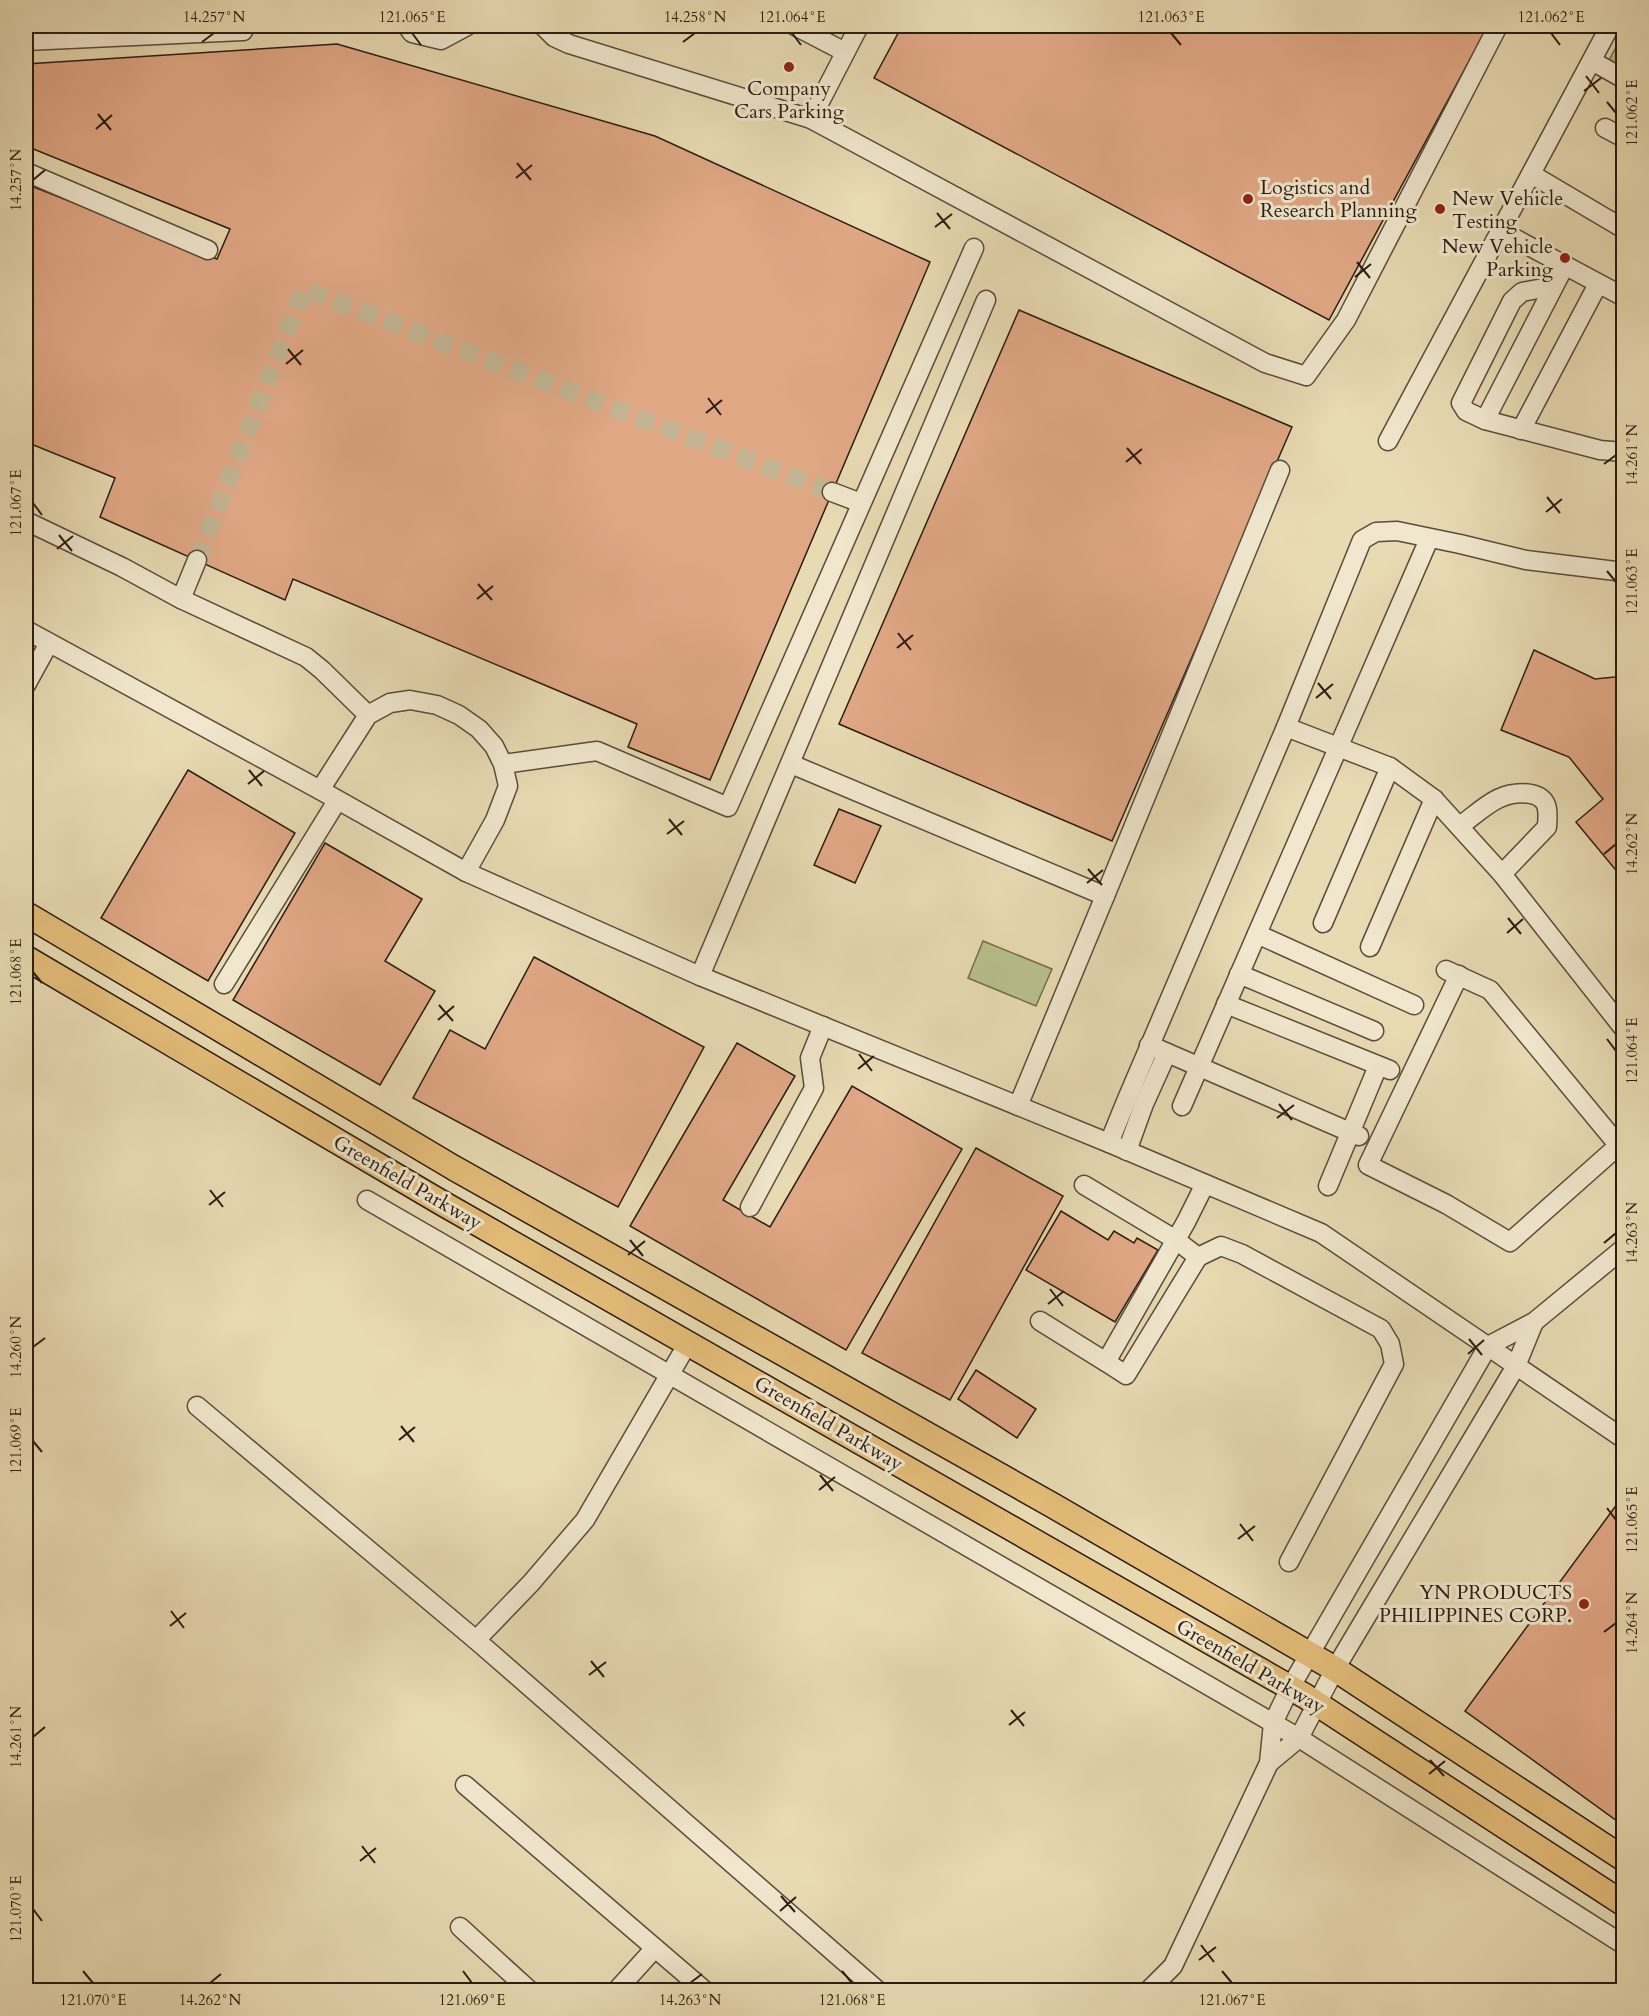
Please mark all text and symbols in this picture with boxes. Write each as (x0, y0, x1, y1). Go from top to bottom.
text: 14.257°N (183, 7, 246, 27)
text: 121.065°E (379, 7, 445, 27)
text: 14.258°N (664, 7, 727, 27)
text: 121.064°E (759, 7, 825, 27)
text: 121.063°E (1138, 7, 1204, 27)
text: 121.062°E (1518, 7, 1584, 27)
marker: Company Cars Parking (782, 60, 796, 74)
place label: Company Cars Parking (734, 75, 845, 125)
text: 121.062°E (1622, 80, 1642, 146)
text: 14.257°N (6, 148, 26, 211)
place label: Logistics and Research Planning (1260, 174, 1417, 224)
place label: New Vehicle Testing (1452, 185, 1563, 235)
marker: Logistics and Research Planning (1241, 192, 1255, 206)
marker: New Vehicle Testing (1433, 202, 1447, 216)
place label: New Vehicle Parking (1442, 233, 1554, 283)
marker: New Vehicle Parking (1558, 251, 1572, 265)
text: 14.261°N (1622, 423, 1642, 486)
text: 121.067°E (6, 470, 26, 536)
text: 121.063°E (1622, 549, 1642, 615)
text: 14.262°N (1622, 812, 1642, 875)
text: 121.068°E (6, 939, 26, 1005)
text: 121.064°E (1622, 1018, 1642, 1084)
street label: Greenfield Parkway (328, 1129, 488, 1236)
text: 14.263°N (1622, 1201, 1642, 1264)
text: 14.260°N (6, 1315, 26, 1378)
street label: Greenfield Parkway (749, 1370, 909, 1477)
text: 121.069°E (6, 1408, 26, 1474)
text: 121.065°E (1622, 1487, 1642, 1553)
place label: YN PRODUCTS PHILIPPINES CORP. (1379, 1579, 1572, 1629)
text: 14.264°N (1622, 1591, 1642, 1654)
marker: YN PRODUCTS PHILIPPINES CORP. (1577, 1597, 1591, 1611)
street label: Greenfield Parkway (1171, 1613, 1331, 1720)
text: 14.261°N (6, 1705, 26, 1768)
text: 121.070°E (6, 1876, 26, 1942)
text: 121.070°E (60, 1990, 126, 2010)
text: 14.262°N (179, 1990, 242, 2010)
text: 121.069°E (439, 1990, 505, 2010)
text: 14.263°N (659, 1990, 722, 2010)
text: 121.068°E (819, 1990, 885, 2010)
text: 121.067°E (1199, 1990, 1265, 2010)

